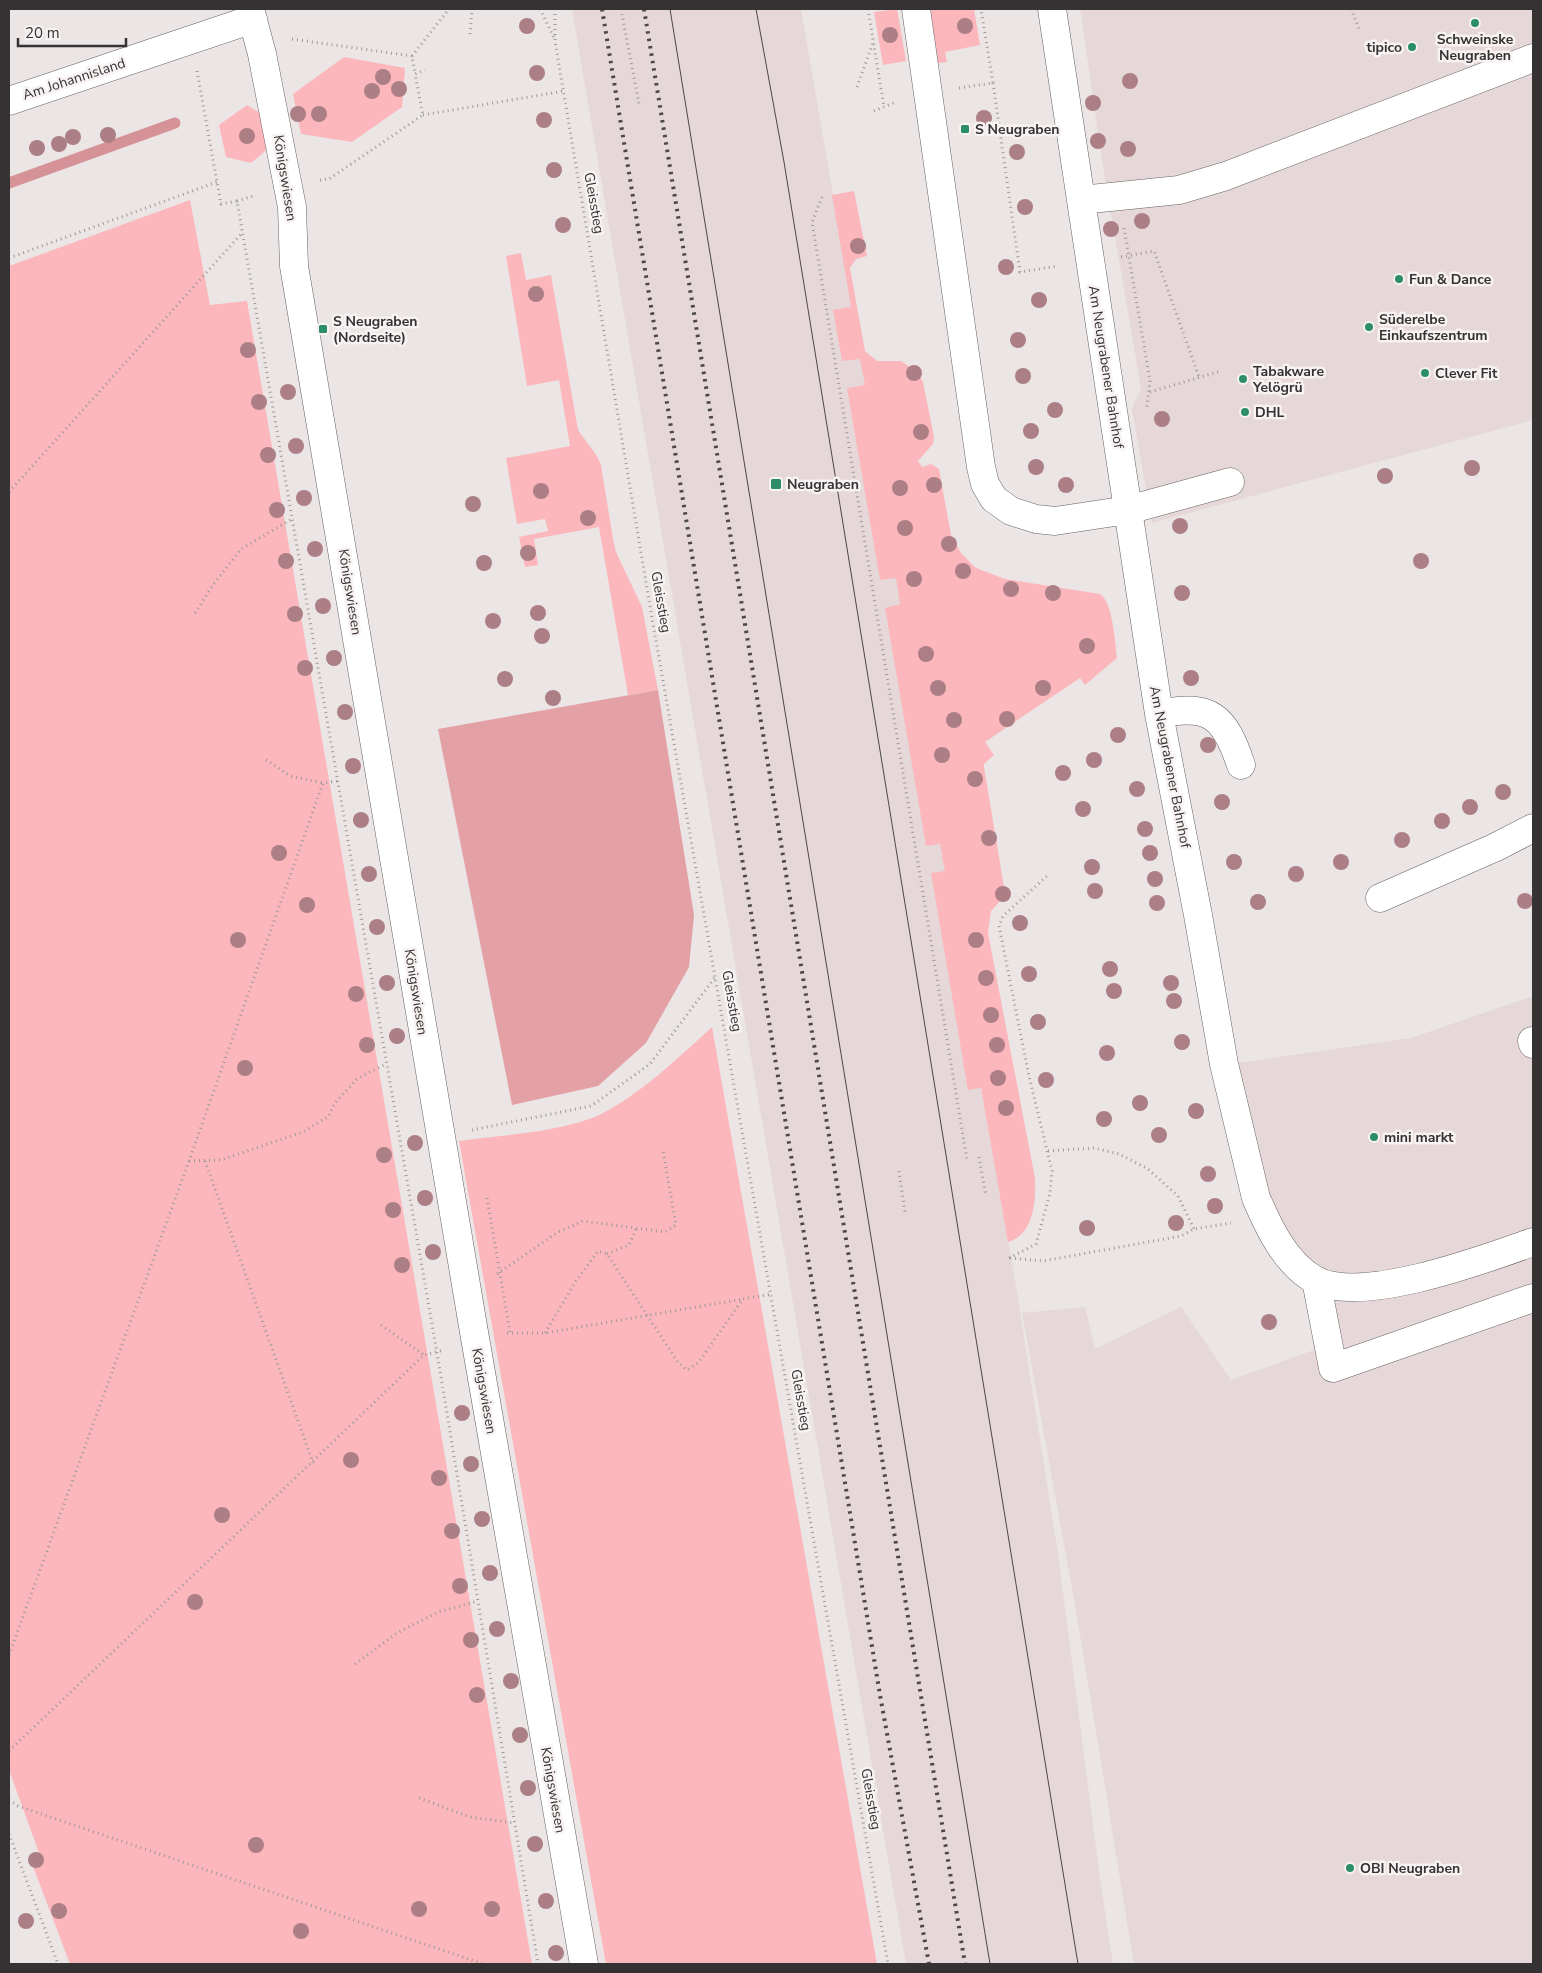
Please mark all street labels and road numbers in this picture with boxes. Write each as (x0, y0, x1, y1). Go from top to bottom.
street label: Am Johannisland (20, 53, 128, 105)
street label: Königswiesen (269, 134, 301, 222)
street label: Gleisstieg (579, 171, 609, 235)
street label: Am Neugrabener Bahnhof (1084, 284, 1128, 450)
street label: Königswiesen (334, 548, 366, 636)
street label: Gleisstieg (646, 570, 676, 634)
street label: Am Neugrabener Bahnhof (1145, 684, 1195, 850)
street label: Königswiesen (400, 948, 432, 1036)
street label: Gleisstieg (717, 969, 747, 1033)
street label: Königswiesen (467, 1347, 501, 1435)
street label: Gleisstieg (786, 1368, 816, 1432)
street label: Königswiesen (536, 1746, 570, 1834)
street label: Gleisstieg (856, 1767, 886, 1831)

